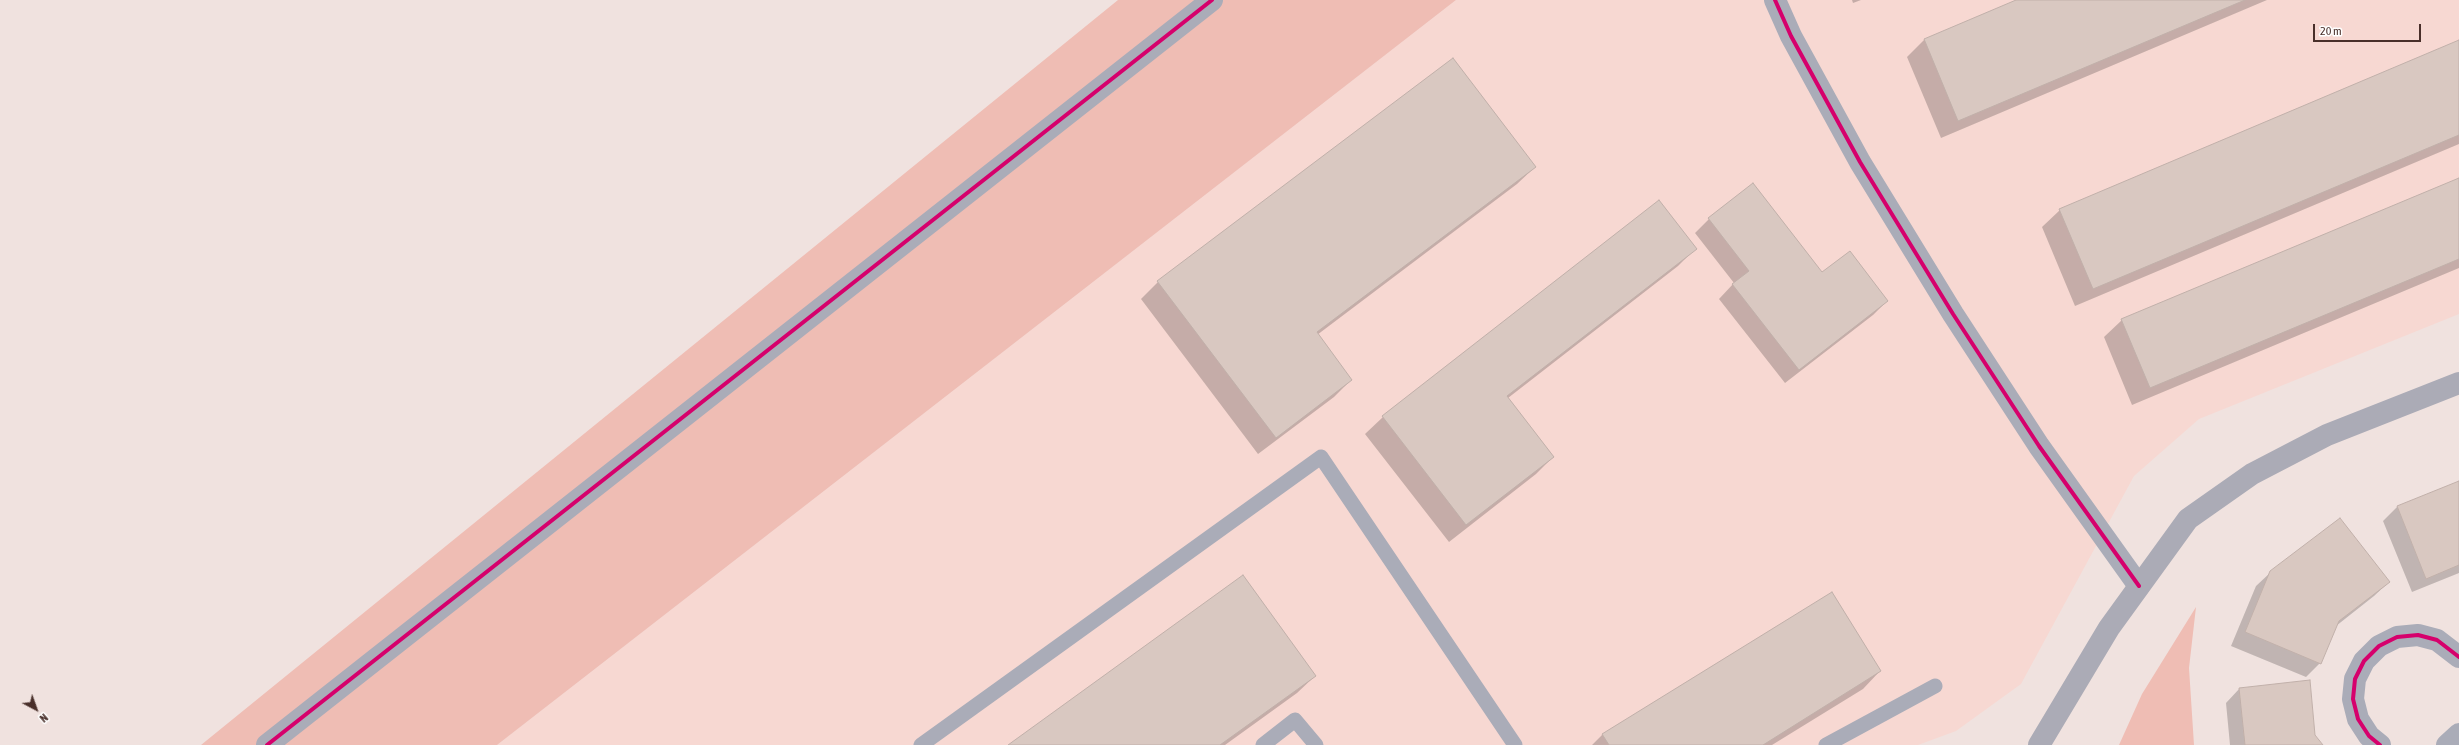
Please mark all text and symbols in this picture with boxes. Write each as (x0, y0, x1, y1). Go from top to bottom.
scale bar (2315, 16, 2423, 42)
text: 20 m (2320, 24, 2342, 38)
north arrow (16, 689, 56, 729)
text: N (37, 711, 50, 725)

